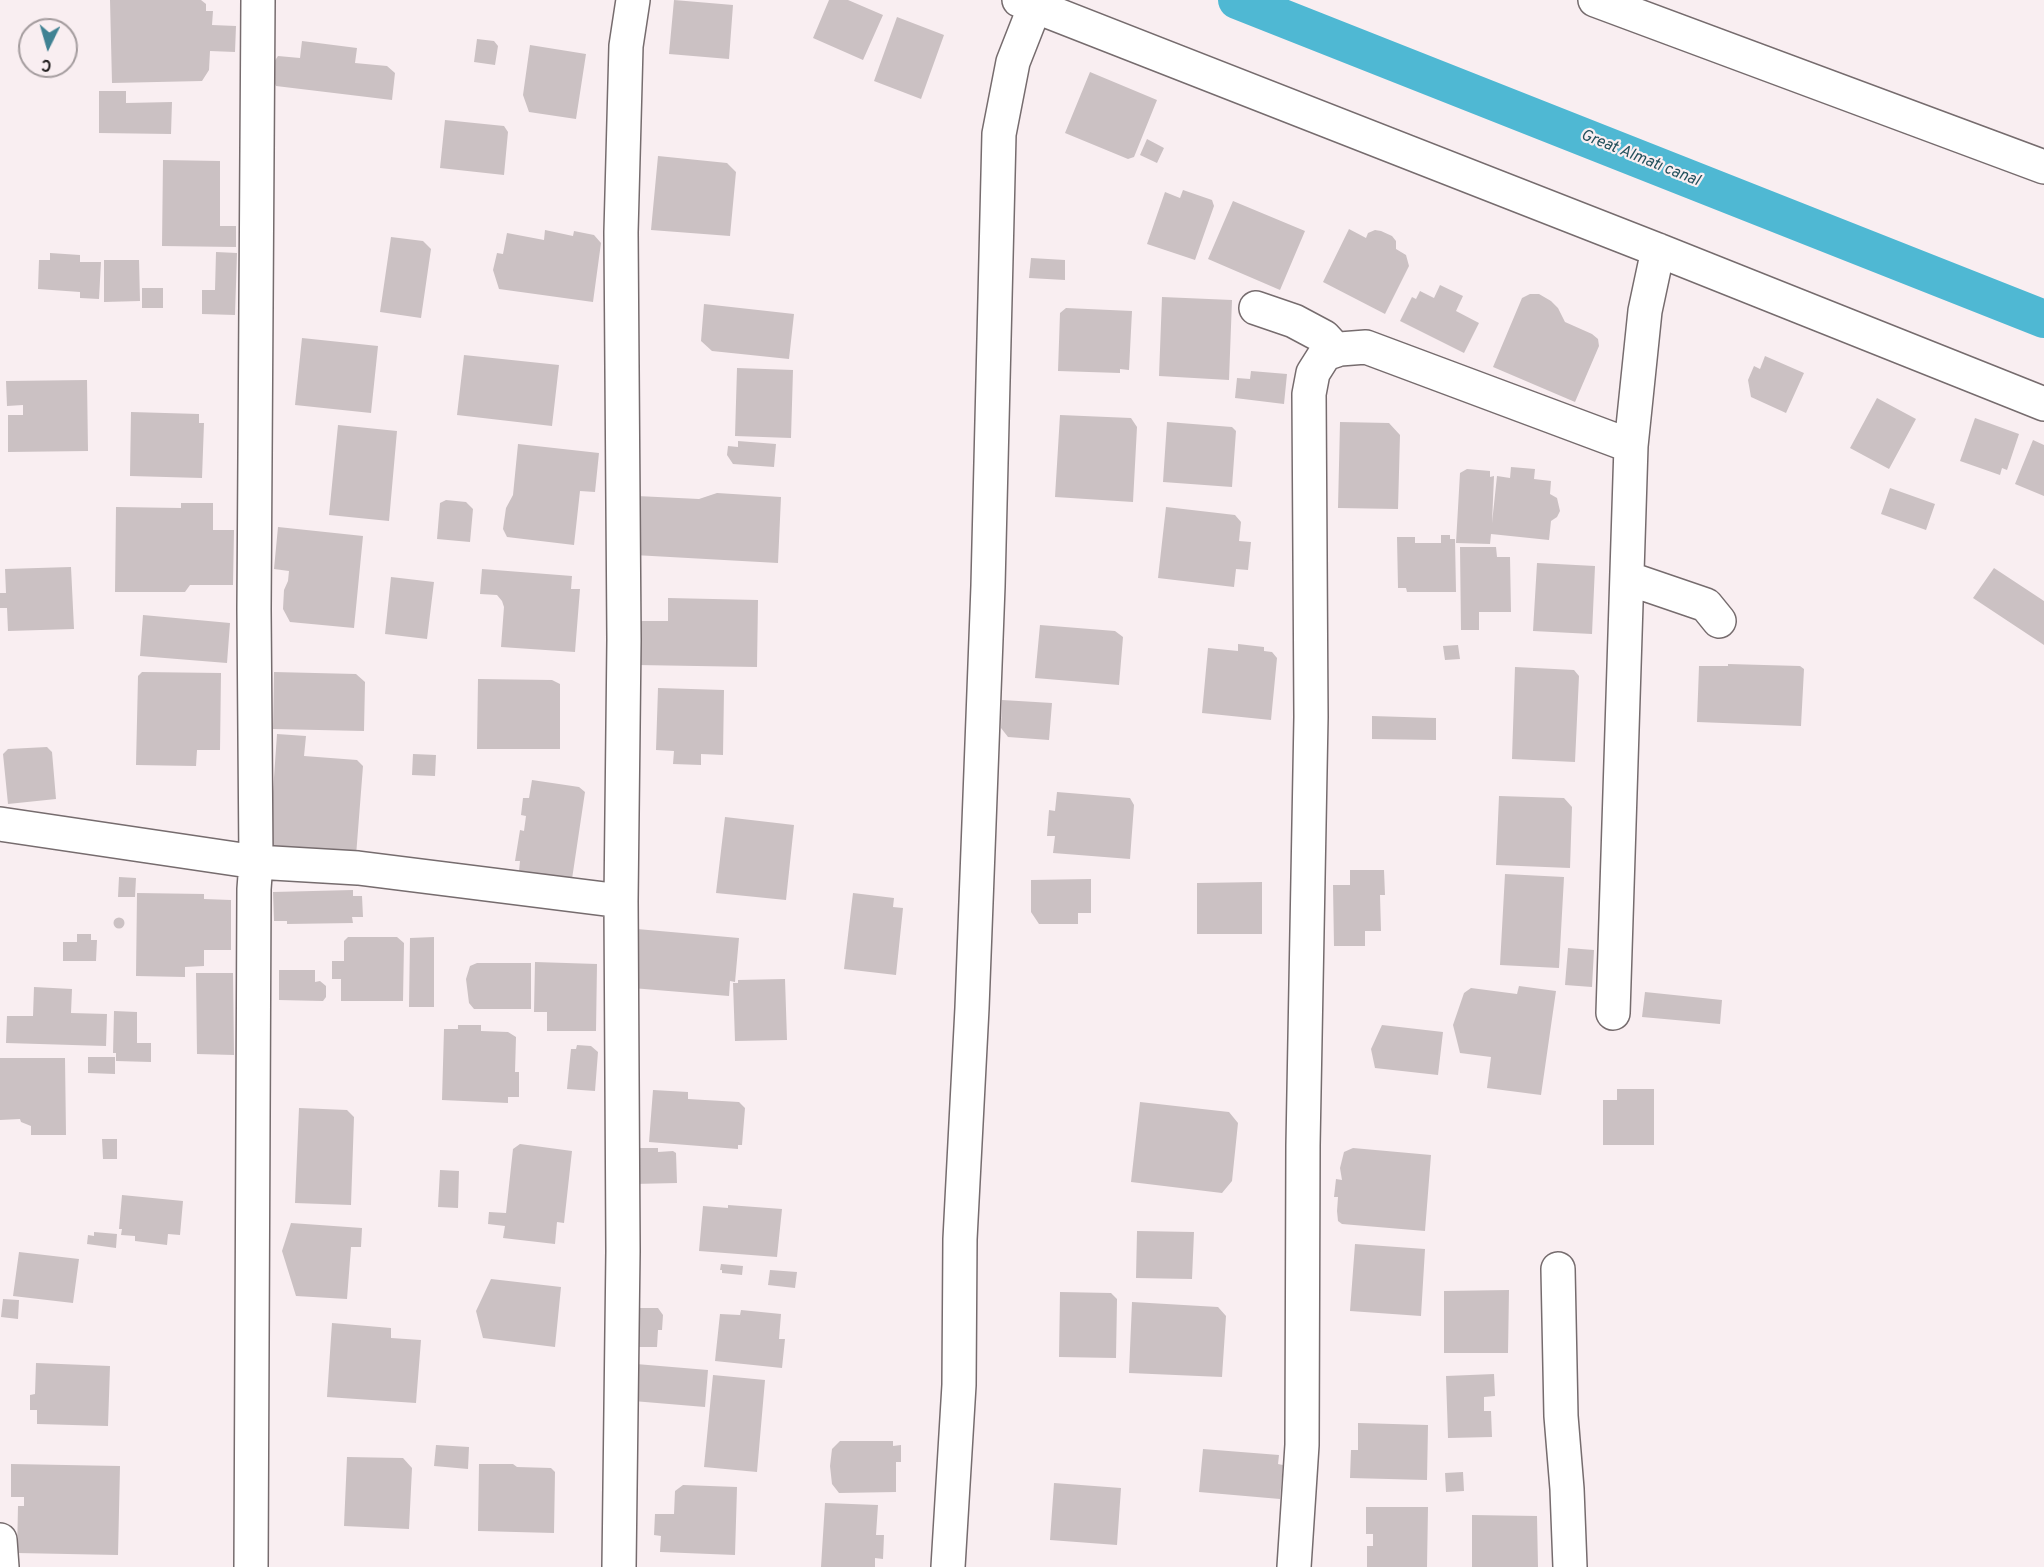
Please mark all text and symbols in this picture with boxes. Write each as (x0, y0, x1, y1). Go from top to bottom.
north arrow (18, 18, 78, 78)
text: С (41, 54, 53, 74)
water label: Great Almatı canal (1578, 126, 1702, 192)

